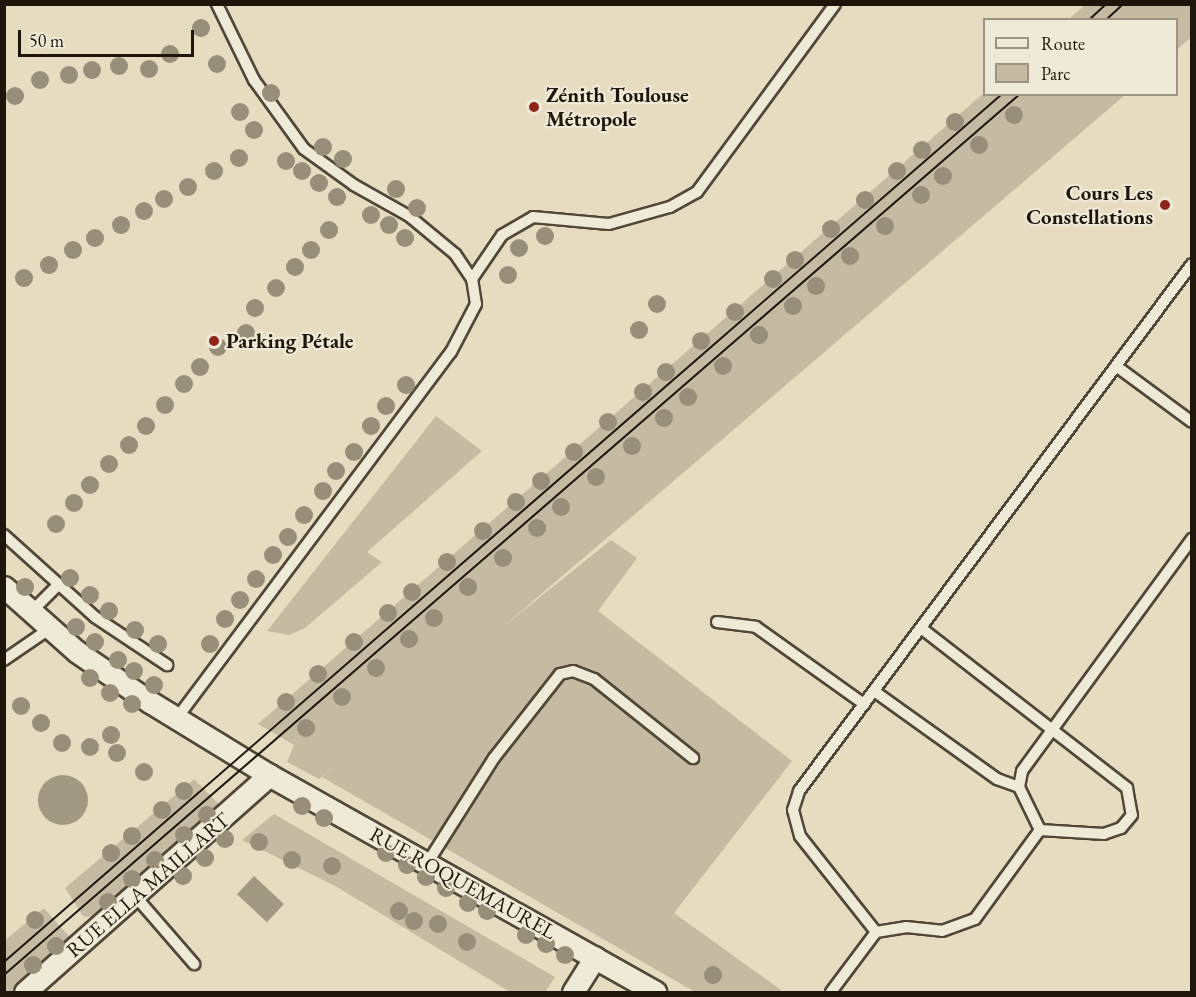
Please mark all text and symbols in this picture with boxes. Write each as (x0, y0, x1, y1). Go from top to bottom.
scale bar (21, 18, 196, 56)
legend (983, 18, 1178, 96)
text: 50 m (29, 29, 64, 52)
text: Route (1041, 32, 1085, 55)
text: Parc (1041, 62, 1071, 85)
place label: Zénith Toulouse Métropole (546, 82, 689, 132)
marker: Zénith Toulouse Métropole (527, 100, 541, 114)
place label: Cours Les Constellations (1026, 180, 1153, 230)
marker: Cours Les Constellations (1158, 198, 1172, 212)
place label: Parking Pétale (226, 328, 353, 354)
marker: Parking Pétale (207, 334, 221, 348)
street label: RUE ELLA MAILLART (61, 807, 235, 963)
street label: RUE ROQUEMAUREL (366, 821, 560, 945)

